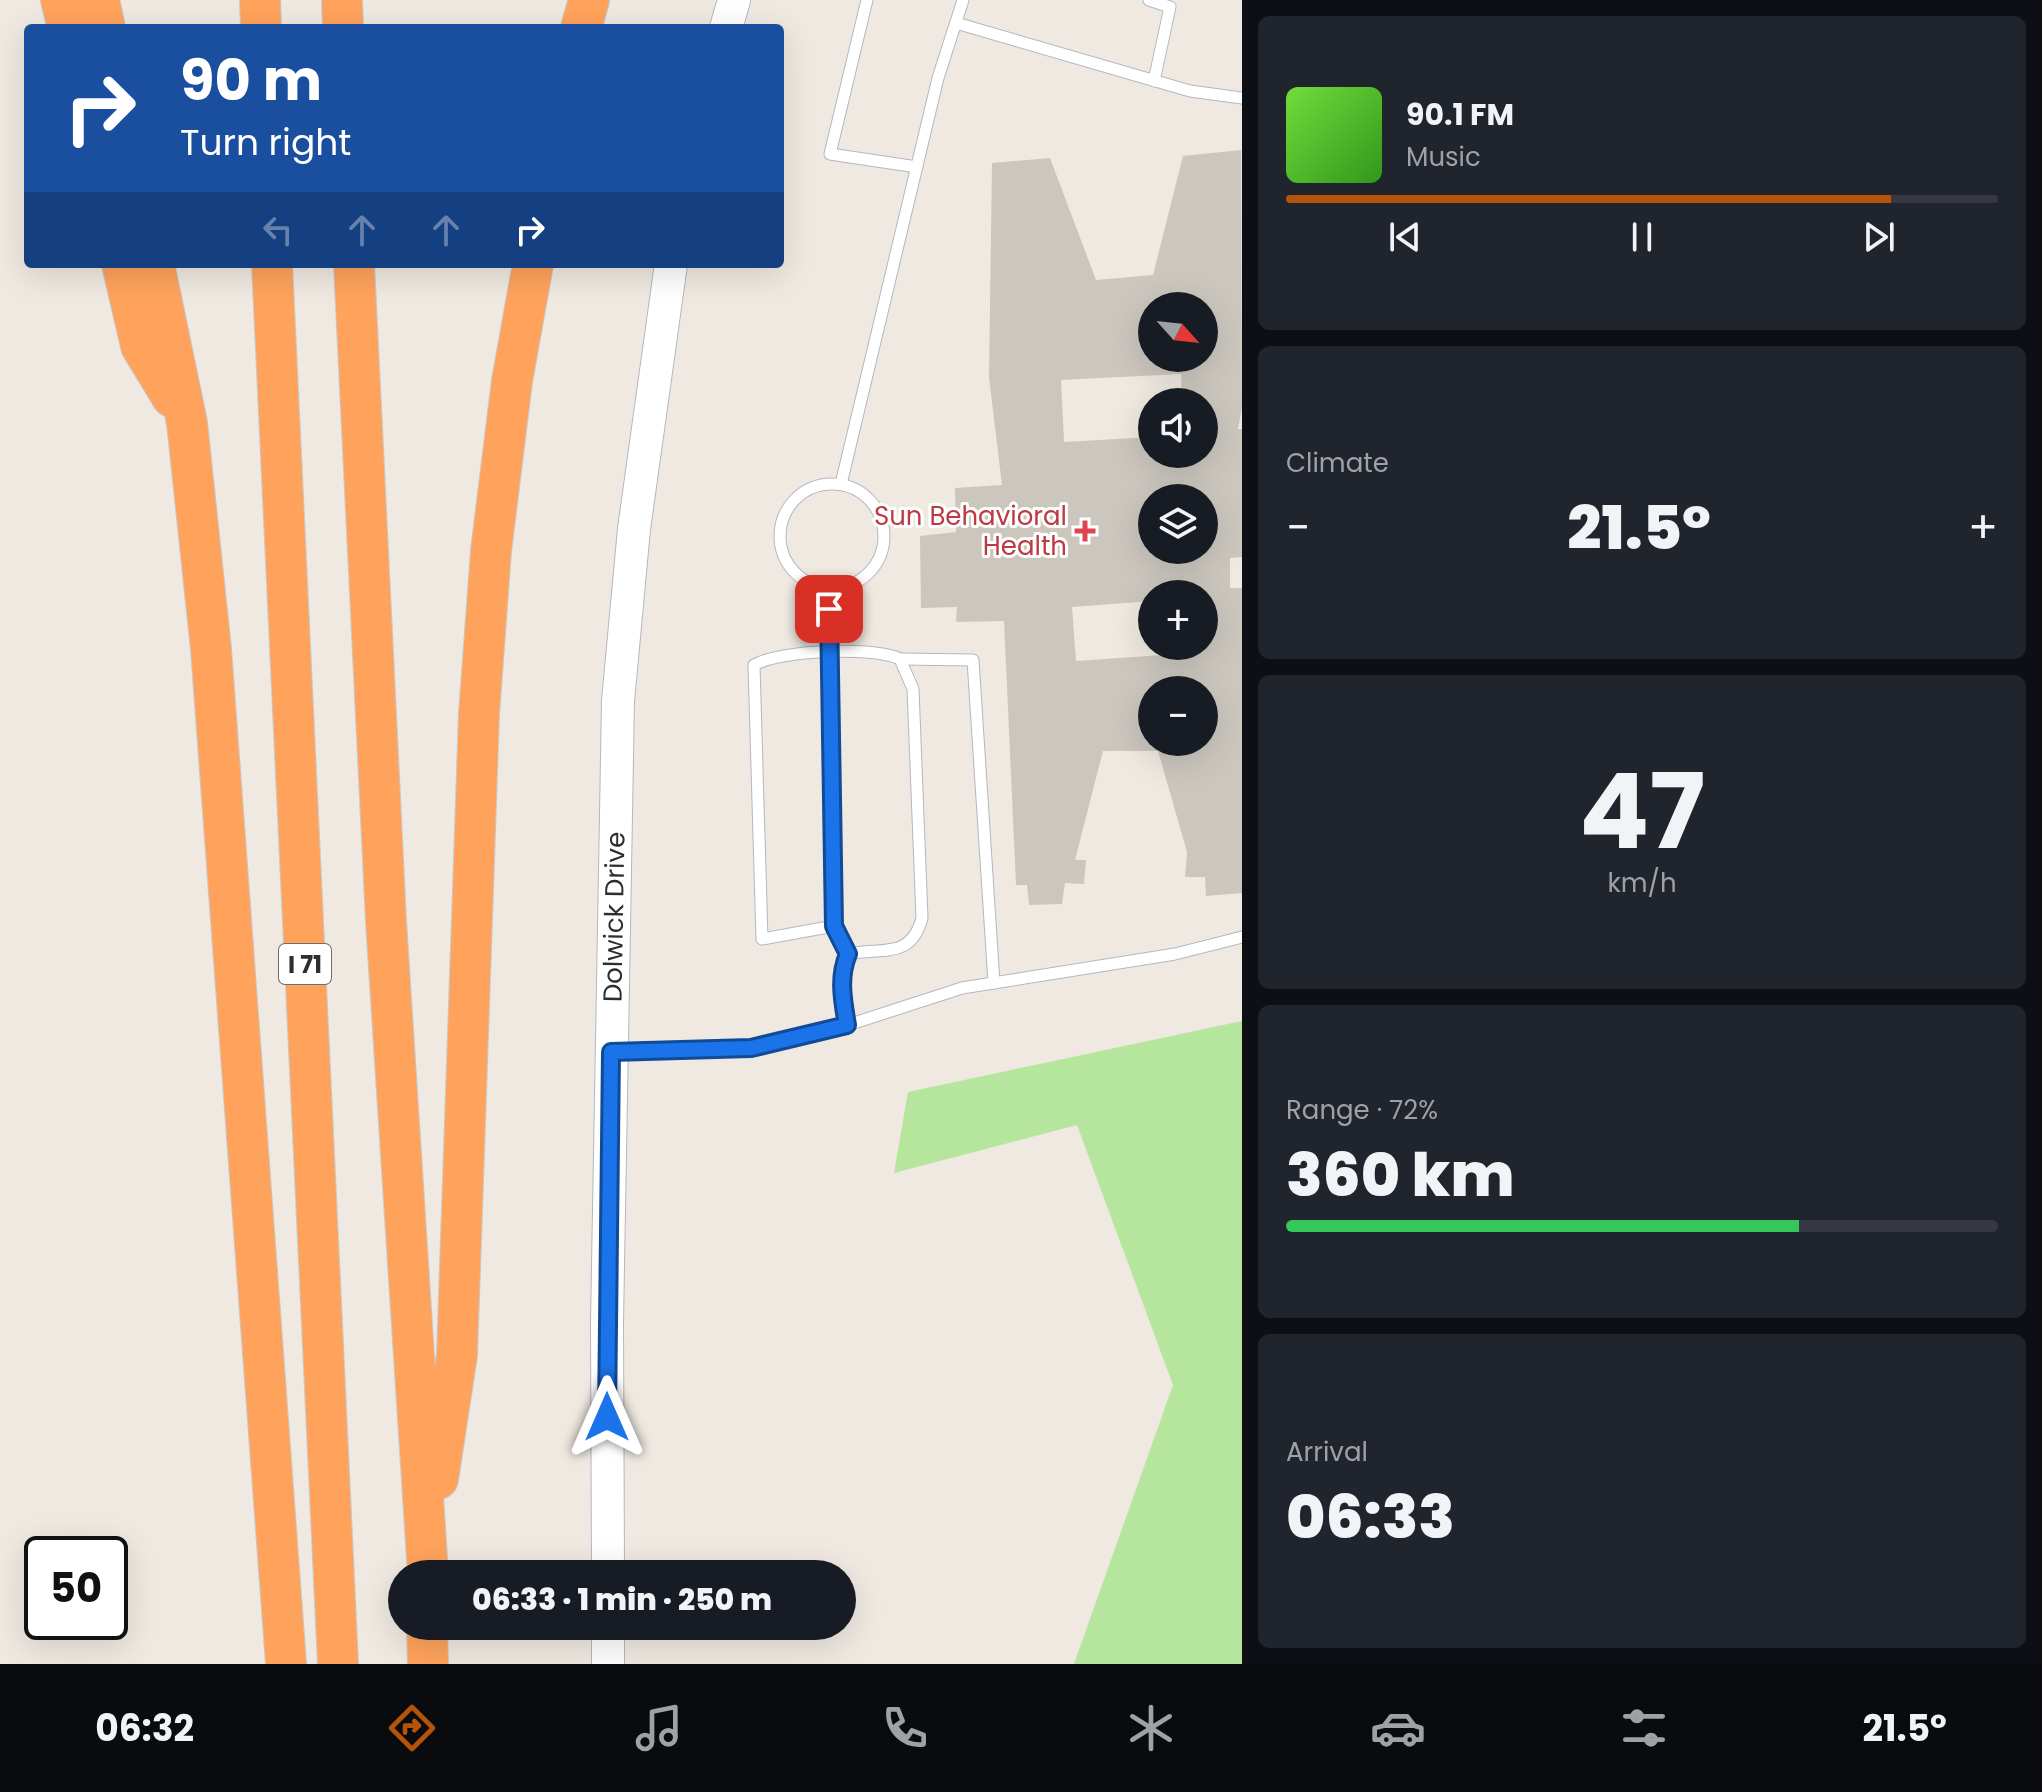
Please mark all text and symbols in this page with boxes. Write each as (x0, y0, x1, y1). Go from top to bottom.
text: 90 m (180, 41, 322, 120)
icon: right (48, 56, 152, 160)
text: 90.1 FM (1406, 93, 1514, 136)
text: Turn right (180, 117, 351, 168)
text: Music (1406, 139, 1481, 175)
icon: left (256, 208, 300, 252)
icon: ahead (340, 208, 384, 252)
icon: ahead (424, 208, 468, 252)
icon: right (508, 208, 552, 252)
icon: previous (1383, 215, 1427, 259)
icon: pause (1620, 215, 1664, 259)
icon: next (1857, 215, 1901, 259)
north arrow (1138, 292, 1218, 372)
map controls (1138, 292, 1218, 756)
button: sound (1138, 388, 1218, 468)
text: Climate (1286, 445, 1389, 481)
button: layers (1138, 484, 1218, 564)
text: 21.5° (1567, 486, 1711, 570)
text: − (1286, 497, 1310, 558)
text: + (1968, 497, 1998, 558)
place label: Sun Behavioral Health (874, 498, 1067, 564)
marker: Sun Behavioral Health (1074, 520, 1096, 542)
pin (795, 575, 863, 643)
button: + (1138, 580, 1218, 660)
icon: arrive (807, 587, 851, 631)
button: − (1138, 676, 1218, 756)
text: 47 (1579, 739, 1705, 884)
street label: Dolwick Drive (595, 831, 633, 1003)
text: km/h (1607, 865, 1677, 901)
road number: I 71 (279, 944, 331, 984)
text: Range · 72% (1286, 1092, 1438, 1128)
text: 360 km (1286, 1133, 1514, 1217)
position arrow (565, 1375, 649, 1459)
text: Arrival (1286, 1434, 1368, 1470)
text: 06:33 (1286, 1475, 1455, 1559)
speed limit sign: 50 (24, 1536, 128, 1640)
text: 06:33 · 1 min · 250 m (472, 1578, 772, 1621)
icon: directions (384, 1700, 440, 1756)
icon: music (631, 1700, 687, 1756)
icon: phone (877, 1700, 933, 1756)
icon: climate (1123, 1700, 1179, 1756)
icon: car (1370, 1700, 1426, 1756)
icon: filters (1616, 1700, 1672, 1756)
text: 06:32 (95, 1703, 194, 1754)
text: 21.5° (1862, 1703, 1947, 1754)

